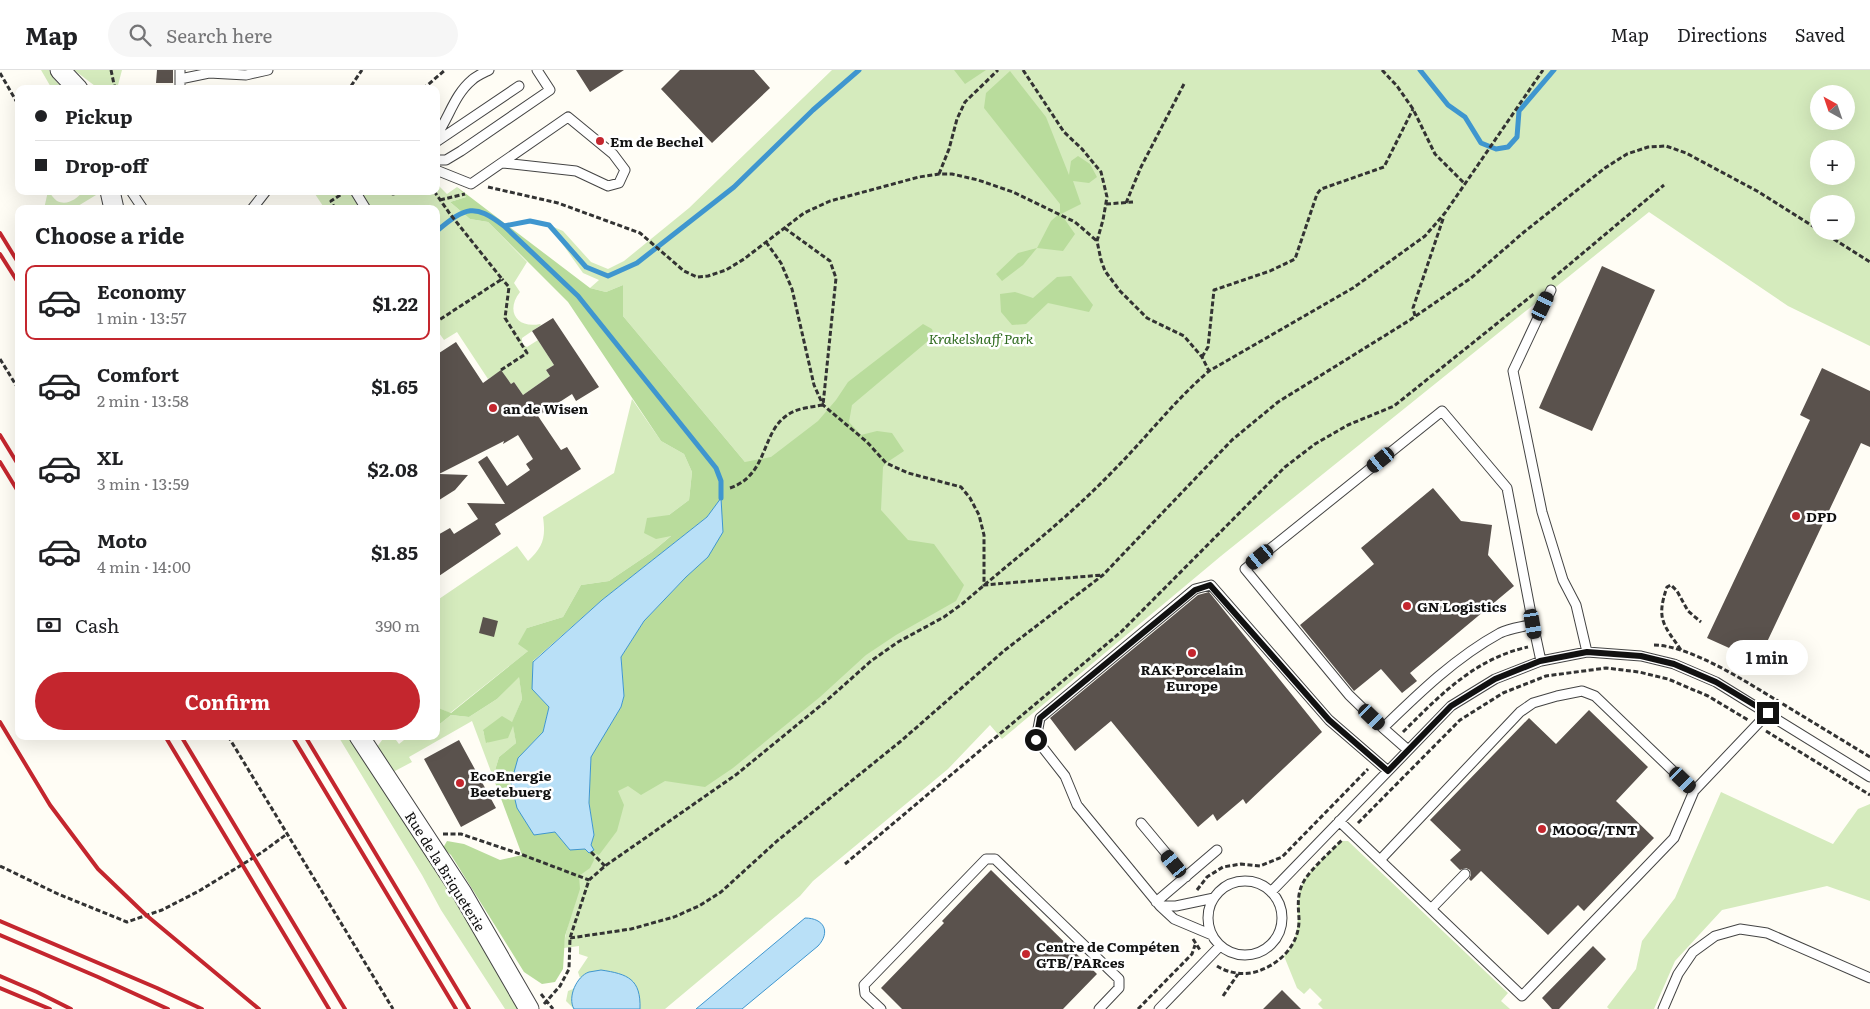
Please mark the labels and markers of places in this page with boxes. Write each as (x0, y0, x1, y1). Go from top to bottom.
place label: Em de Bechel (610, 131, 704, 151)
marker: Em de Bechel (594, 135, 606, 147)
place label: an de Wisen (503, 398, 589, 418)
marker: an de Wisen (487, 402, 499, 414)
place label: DPD (1806, 506, 1837, 526)
marker: DPD (1790, 510, 1802, 522)
place label: GN Logistics (1417, 596, 1506, 616)
marker: GN Logistics (1401, 600, 1413, 612)
marker: RAK Porcelain Europe (1186, 647, 1198, 659)
place label: RAK Porcelain Europe (1140, 659, 1244, 695)
place label: EcoEnergie Beetebuerg (470, 765, 552, 801)
marker: EcoEnergie Beetebuerg (454, 777, 466, 789)
place label: MOOG/TNT (1552, 819, 1638, 839)
marker: MOOG/TNT (1536, 823, 1548, 835)
place label: Centre de Compéten GTB/PARces (1036, 936, 1180, 972)
marker: Centre de Compéten GTB/PARces (1020, 948, 1032, 960)

